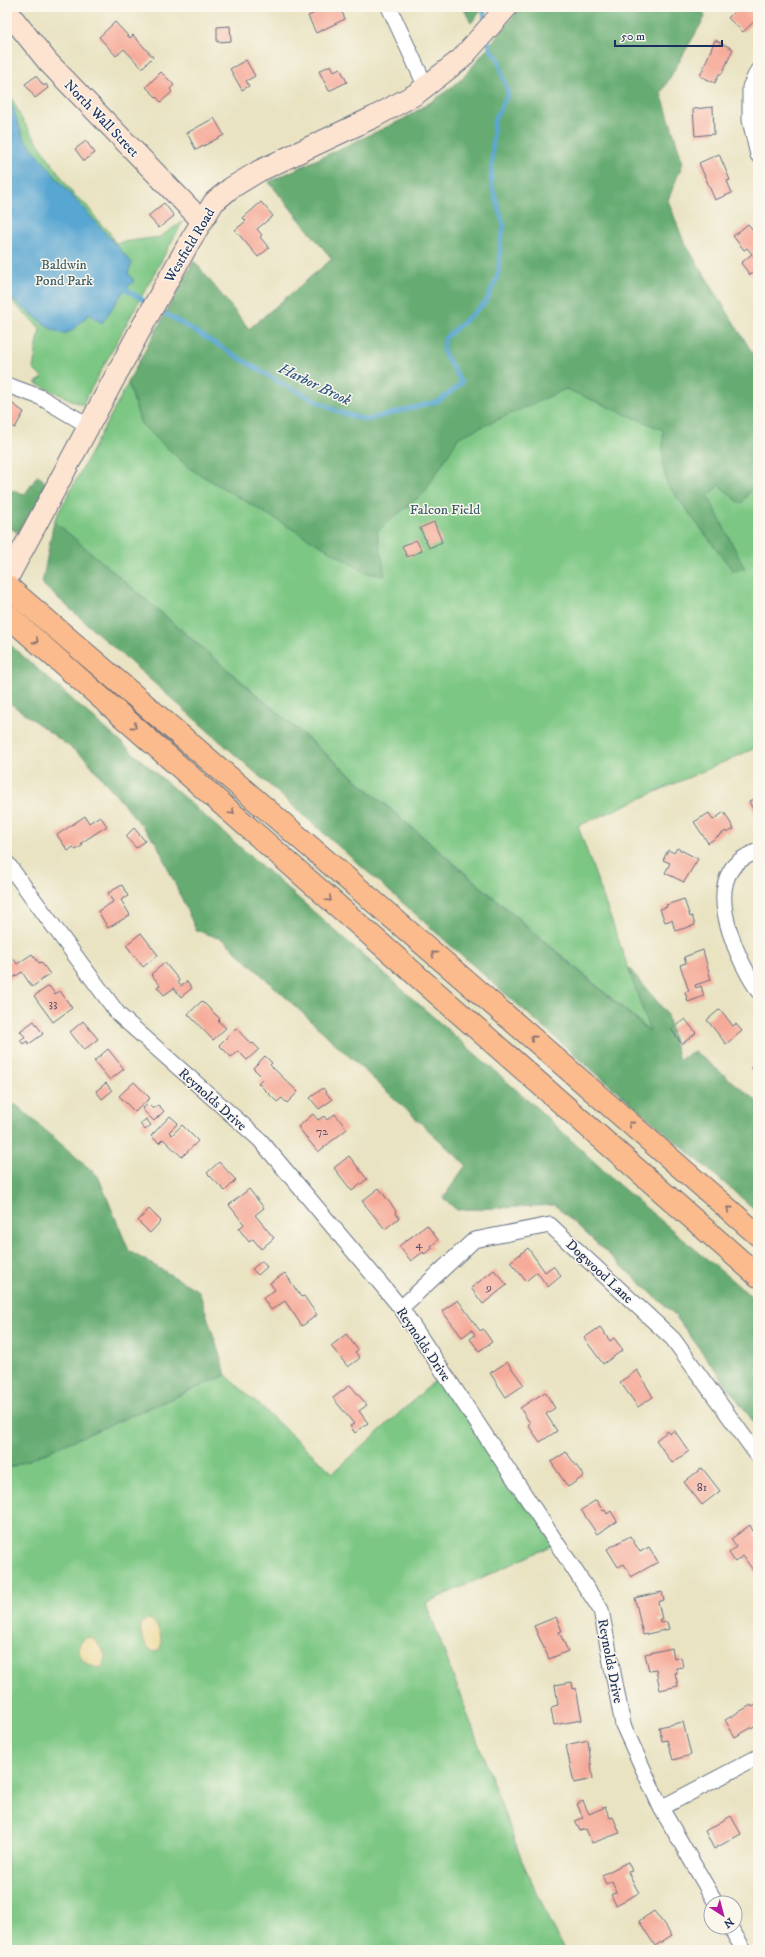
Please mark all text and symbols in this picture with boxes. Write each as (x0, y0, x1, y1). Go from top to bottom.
scale bar (615, 22, 722, 48)
text: 50 m (621, 29, 645, 44)
street label: North Wall Street (60, 76, 143, 161)
street label: Westfield Road (160, 205, 219, 287)
park label: Baldwin Pond Park (35, 256, 93, 290)
water label: Harbor Brook (275, 358, 355, 410)
park label: Falcon Field (410, 501, 480, 519)
one-way arrow (32, 636, 39, 643)
one-way arrow (130, 722, 137, 729)
one-way arrow (227, 808, 235, 815)
one-way arrow (324, 894, 332, 902)
one-way arrow (431, 951, 439, 958)
house number: 33 (49, 996, 57, 1011)
one-way arrow (530, 1036, 537, 1043)
street label: Reynolds Drive (174, 1064, 250, 1135)
one-way arrow (628, 1121, 635, 1128)
house number: 72 (316, 1124, 328, 1139)
one-way arrow (726, 1207, 733, 1214)
street label: Dogwood Lane (562, 1236, 637, 1308)
house number: 4 (416, 1237, 424, 1252)
house number: 9 (485, 1280, 492, 1295)
street label: Reynolds Drive (392, 1304, 455, 1385)
house number: 81 (697, 1480, 707, 1495)
street label: Reynolds Drive (593, 1617, 627, 1705)
north arrow (703, 1895, 743, 1935)
text: N (721, 1914, 736, 1931)

